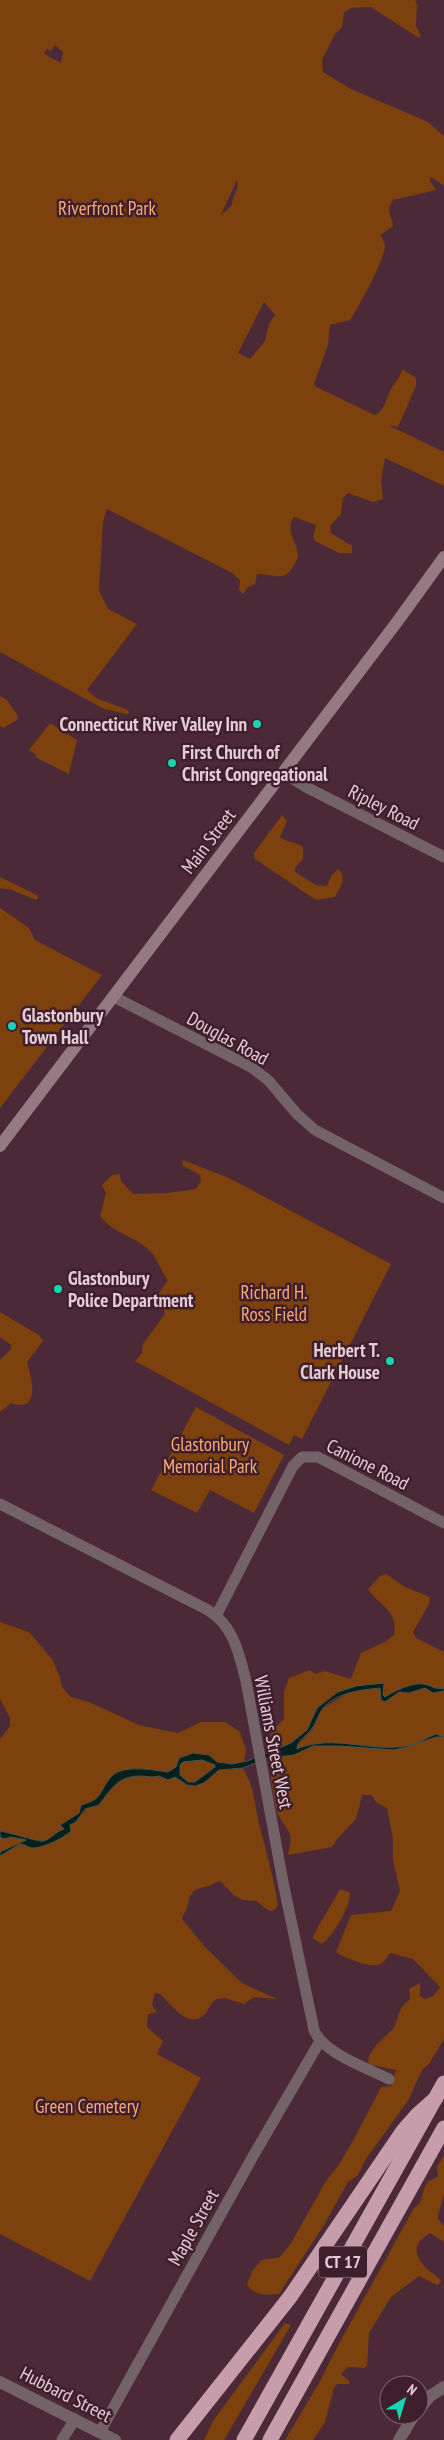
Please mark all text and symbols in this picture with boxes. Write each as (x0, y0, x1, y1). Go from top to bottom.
park label: Riverfront Park (58, 196, 157, 220)
place label: Connecticut River Valley Inn (60, 712, 247, 736)
marker: Connecticut River Valley Inn (251, 718, 263, 730)
place label: First Church of Christ Congregational (182, 740, 328, 786)
marker: First Church of Christ Congregational (166, 757, 178, 769)
street label: Ripley Road (344, 779, 424, 835)
street label: Main Street (176, 803, 241, 878)
place label: Glastonbury Town Hall (22, 1003, 104, 1049)
street label: Douglas Road (183, 1006, 273, 1070)
marker: Glastonbury Town Hall (6, 1020, 18, 1032)
place label: Glastonbury Police Department (68, 1266, 194, 1312)
park label: Richard H. Ross Field (241, 1280, 308, 1326)
marker: Glastonbury Police Department (52, 1283, 64, 1295)
place label: Herbert T. Clark House (300, 1338, 380, 1384)
marker: Herbert T. Clark House (384, 1355, 396, 1367)
park label: Glastonbury Memorial Park (163, 1432, 258, 1478)
street label: Canione Road (323, 1433, 413, 1495)
street label: Williams Street West (249, 1673, 299, 1811)
park label: Green Cemetery (35, 2094, 140, 2118)
street label: Maple Street (162, 2184, 224, 2269)
road number: CT 17 (319, 2246, 367, 2278)
street label: Hubbard Street (16, 2361, 116, 2428)
north arrow (379, 2375, 429, 2425)
text: N (403, 2380, 421, 2399)

